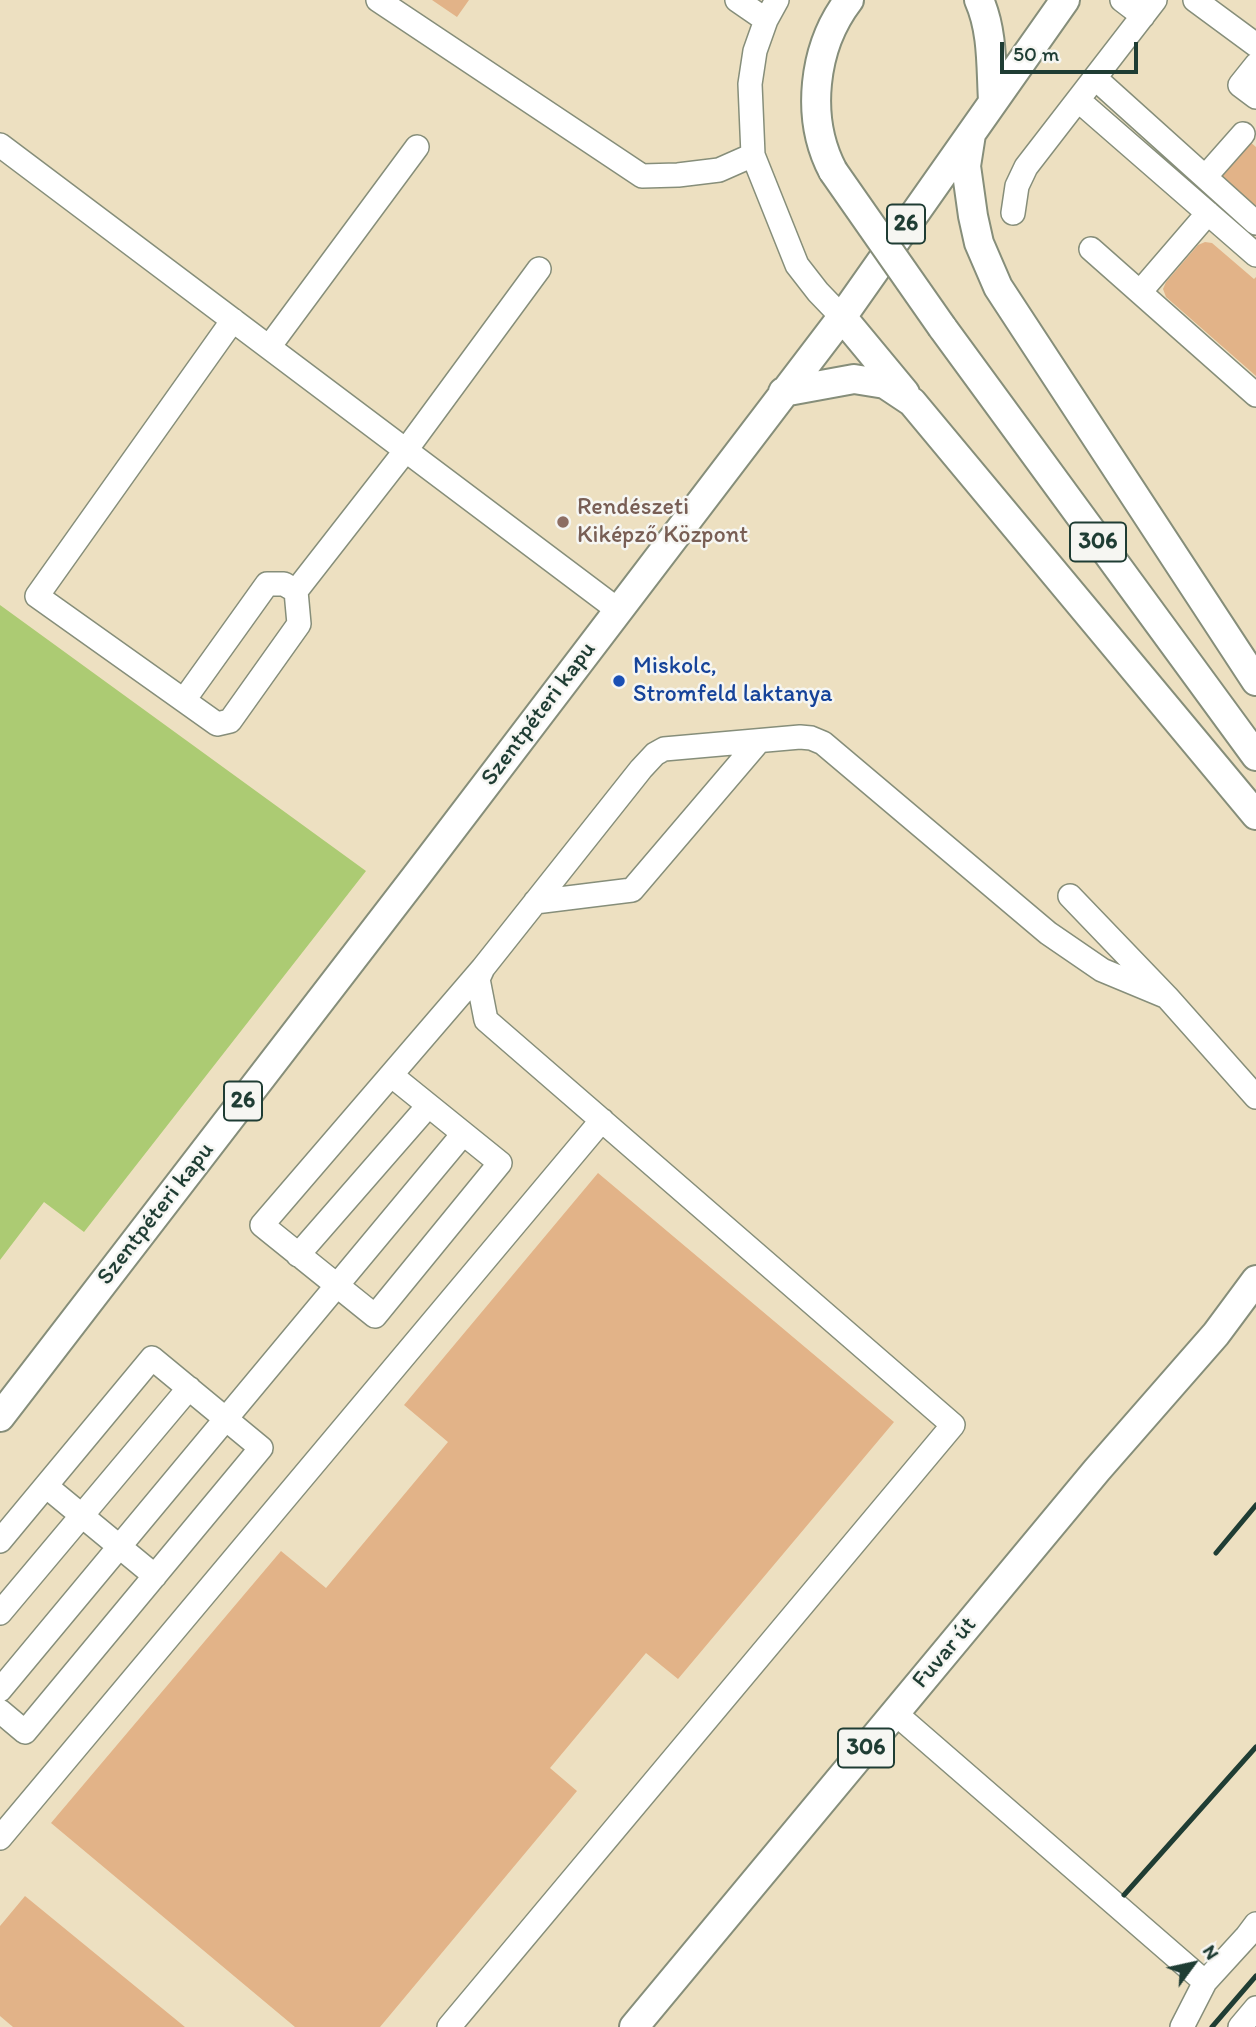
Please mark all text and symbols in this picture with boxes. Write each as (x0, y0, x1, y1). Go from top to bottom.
scale bar (1004, 28, 1142, 72)
text: 50 m (1013, 41, 1059, 66)
road number: 26 (887, 204, 925, 244)
place label: Rendészeti Kiképző Központ (577, 494, 748, 550)
marker: Rendészeti Kiképző Központ (555, 514, 571, 530)
road number: 306 (1070, 522, 1126, 562)
street label: Szentpéteri kapu (475, 636, 603, 792)
place label: Miskolc, Stromfeld laktanya (633, 653, 832, 709)
marker: Miskolc, Stromfeld laktanya (611, 673, 627, 689)
road number: 26 (224, 1082, 262, 1120)
street label: Szentpéteri kapu (91, 1137, 221, 1291)
street label: Fuvar út (907, 1611, 983, 1695)
road number: 306 (838, 1728, 894, 1768)
north arrow (1158, 1929, 1228, 1999)
text: N (1198, 1941, 1224, 1964)

